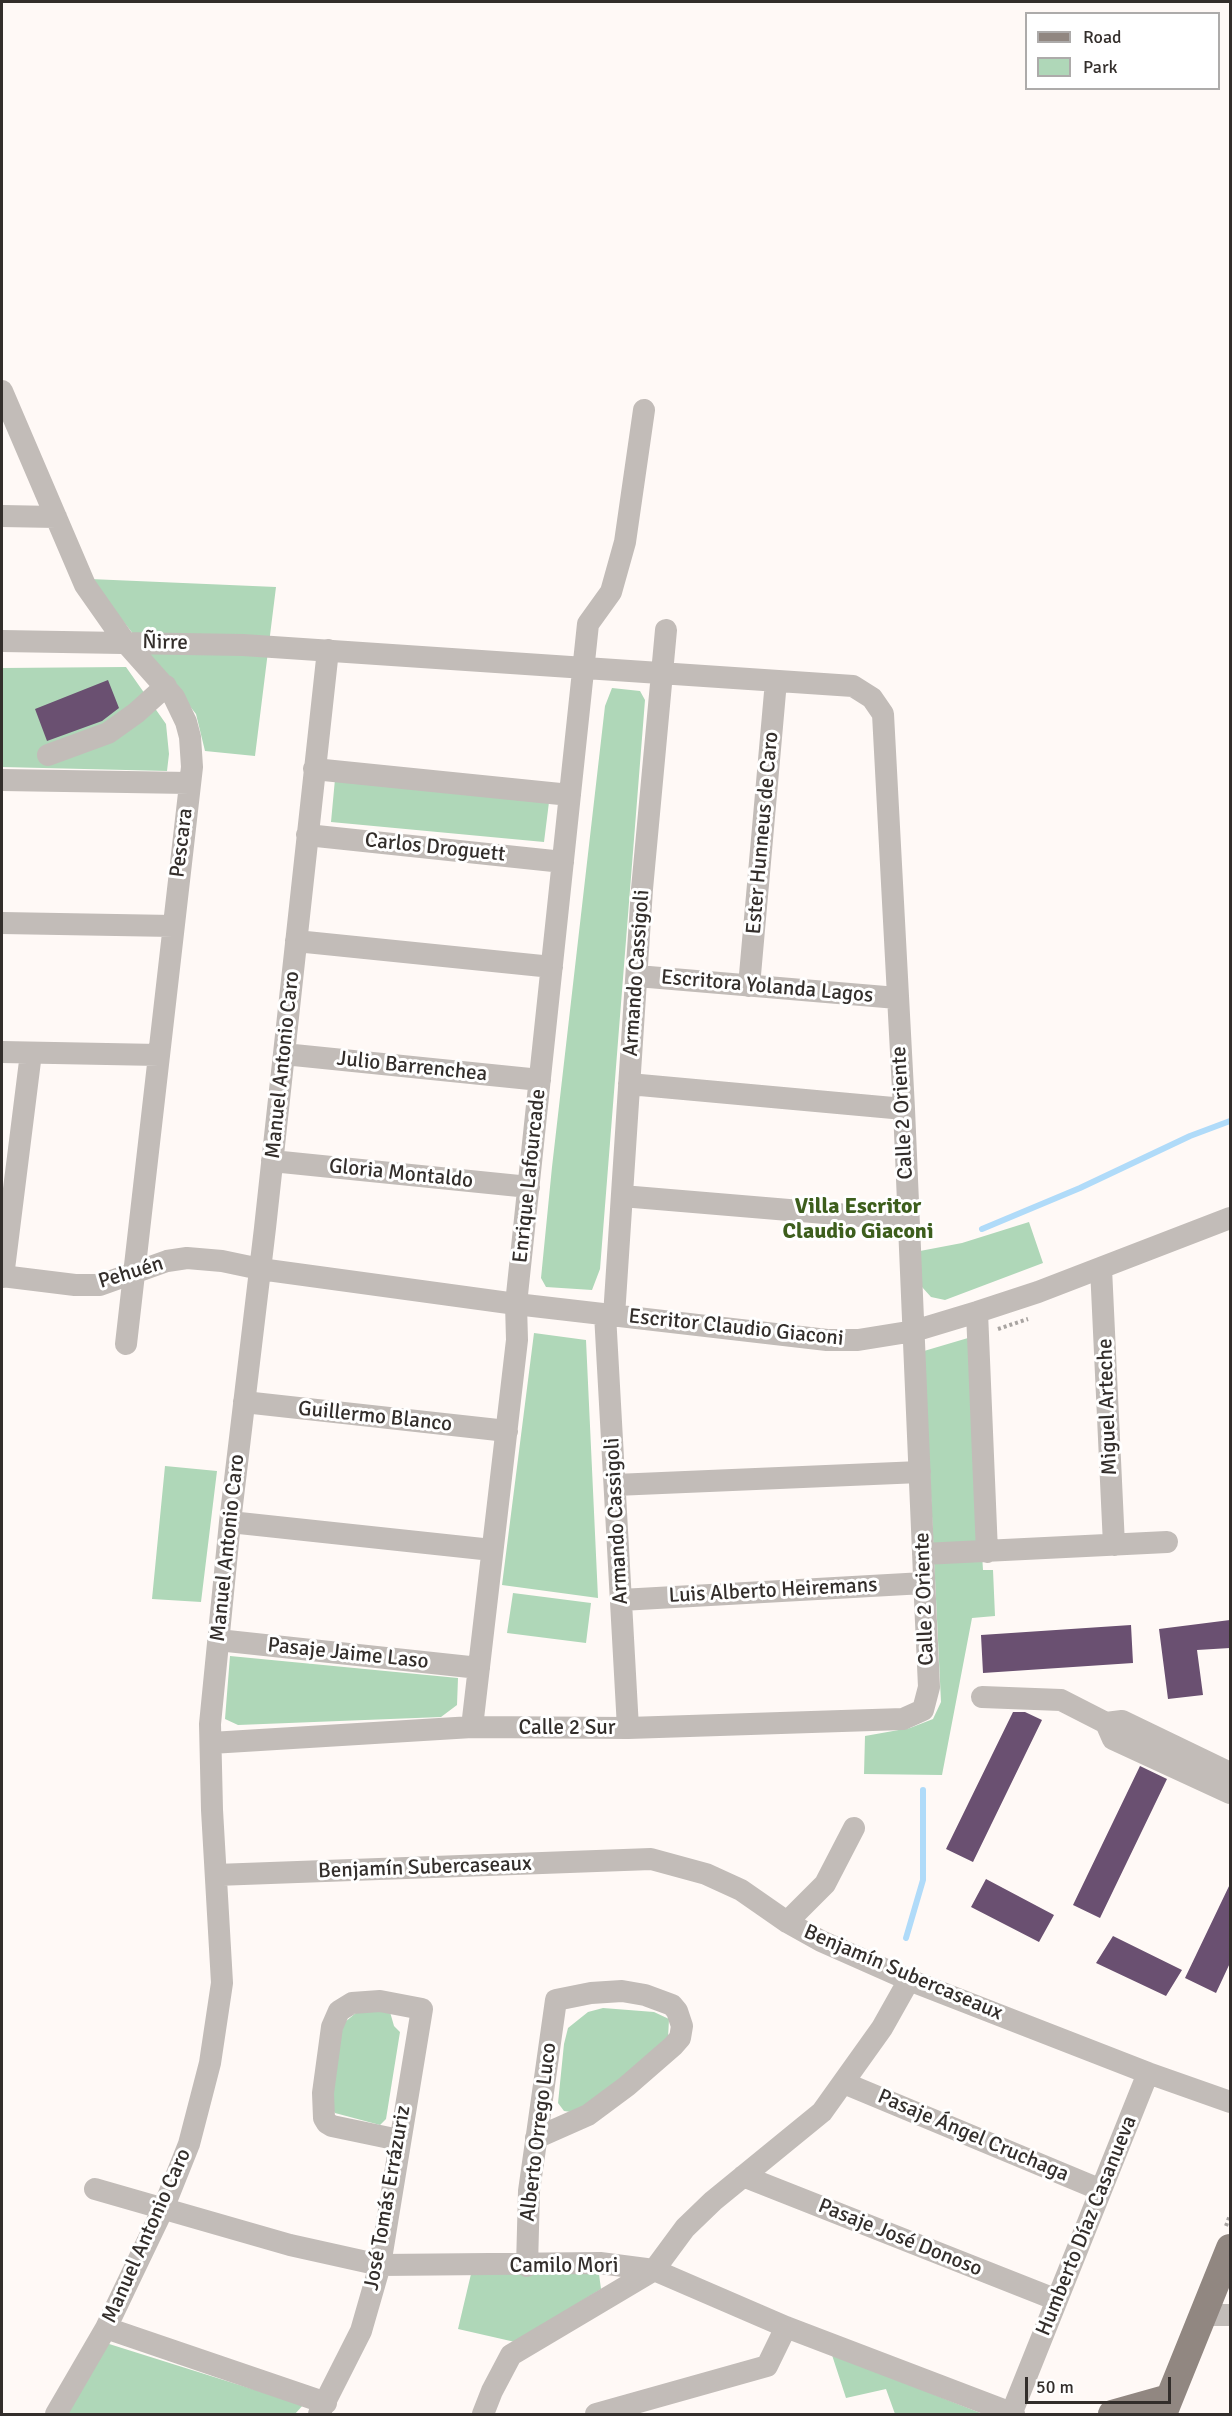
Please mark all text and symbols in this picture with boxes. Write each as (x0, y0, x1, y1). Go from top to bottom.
legend (1025, 12, 1220, 90)
text: Road (1083, 26, 1122, 48)
text: Park (1083, 56, 1118, 78)
street label: Ñirre (142, 630, 188, 656)
street label: Ester Hunneus de Caro (742, 731, 784, 935)
street label: Pescara (165, 807, 199, 879)
street label: Carlos Droguett (363, 828, 507, 868)
street label: Armando Cassigoli (619, 889, 655, 1057)
street label: Escritora Yolanda Lagos (660, 965, 874, 1009)
street label: Manuel Antonio Caro (261, 970, 305, 1160)
street label: Calle 2 Oriente (887, 1046, 919, 1180)
street label: Julio Barrenchea (336, 1047, 488, 1087)
street label: Enrique Lafourcade (508, 1088, 552, 1264)
street label: Gloria Montaldo (328, 1154, 474, 1194)
district label: Villa Escritor Claudio Giaconi (783, 1194, 933, 1246)
street label: Pehuén (95, 1251, 167, 1295)
street label: Escritor Claudio Giaconi (627, 1304, 845, 1352)
street label: Miguel Arteche (1093, 1338, 1123, 1476)
street label: Guillermo Blanco (297, 1396, 453, 1438)
street label: Armando Cassigoli (600, 1437, 634, 1605)
street label: Manuel Antonio Caro (206, 1453, 250, 1643)
street label: Calle 2 Oriente (910, 1532, 940, 1666)
street label: Luis Alberto Heiremans (668, 1573, 878, 1609)
street label: Pasaje Jaime Laso (266, 1633, 430, 1675)
street label: Calle 2 Sur (518, 1715, 616, 1741)
street label: Benjamín Subercaseaux (318, 1852, 532, 1884)
street label: Benjamín Subercaseaux (800, 1920, 1006, 2026)
street label: Alberto Orrego Luco (516, 2041, 562, 2223)
street label: Pasaje Ángel Cruchaga (874, 2084, 1072, 2188)
street label: José Tomás Errázuriz (359, 2104, 417, 2292)
street label: Humberto Díaz Casanueva (1031, 2112, 1143, 2340)
street label: Manuel Antonio Caro (97, 2145, 197, 2327)
street label: Pasaje José Donoso (814, 2194, 986, 2282)
street label: Camilo Mori (510, 2253, 618, 2279)
scale bar (1028, 2365, 1174, 2403)
text: 50 m (1036, 2376, 1074, 2398)

